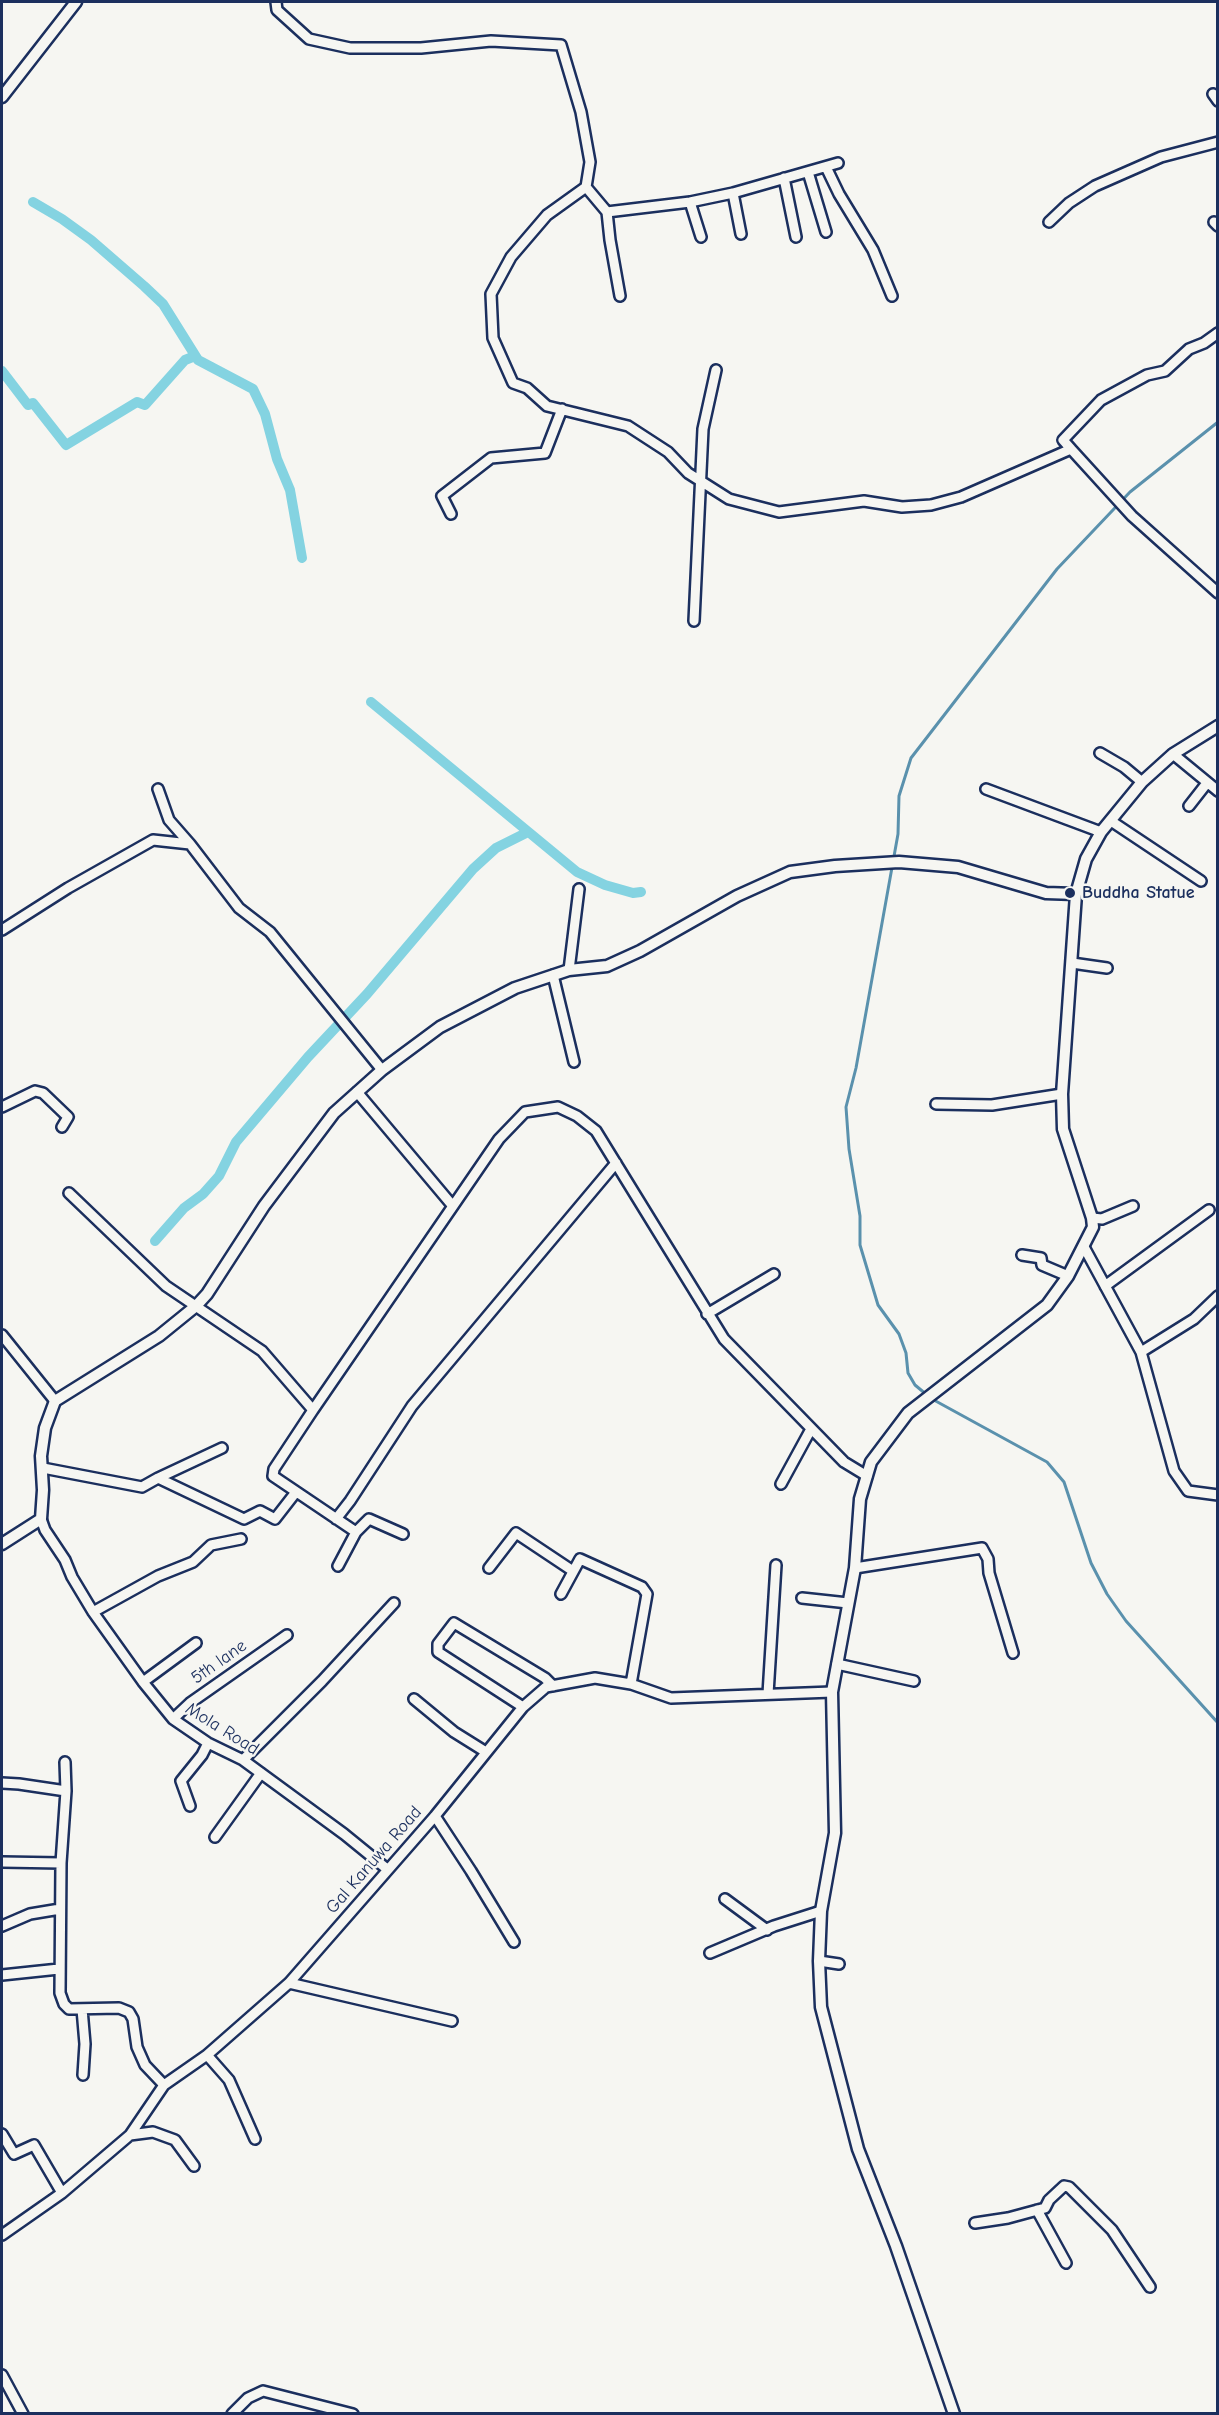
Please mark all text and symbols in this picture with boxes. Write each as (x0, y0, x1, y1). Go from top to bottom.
place label: Buddha Statue (1082, 882, 1195, 904)
marker: Buddha Statue (1063, 886, 1077, 900)
street label: 5th lane (187, 1635, 251, 1689)
street label: Mola Road (181, 1698, 263, 1760)
street label: Gal Kanuwa Road (321, 1802, 427, 1918)

